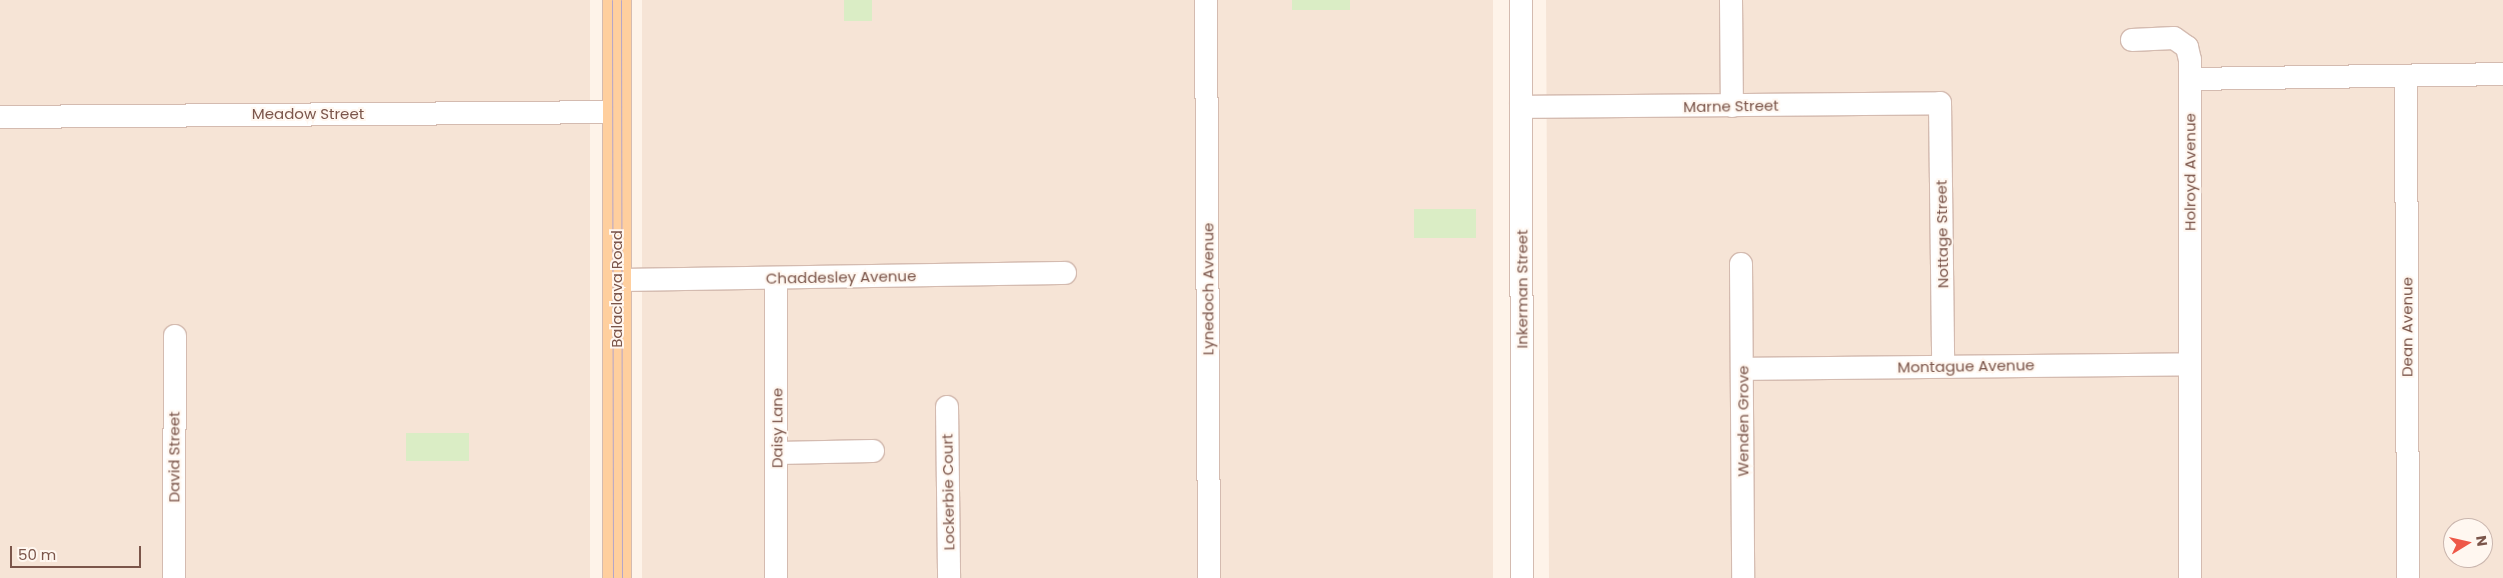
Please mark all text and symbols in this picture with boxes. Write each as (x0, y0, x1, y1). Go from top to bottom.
street label: Marne Street (1683, 96, 1779, 116)
street label: Meadow Street (252, 105, 364, 123)
street label: Holroyd Avenue (2181, 113, 2199, 231)
street label: Nottage Street (1932, 180, 1952, 288)
street label: Lynedoch Avenue (1199, 223, 1217, 355)
street label: Inkerman Street (1513, 229, 1531, 349)
street label: Balaclava Road (608, 230, 626, 348)
street label: Chaddesley Avenue (766, 267, 916, 287)
street label: Dean Avenue (2398, 277, 2416, 377)
street label: Montague Avenue (1897, 356, 2035, 376)
street label: Wenden Grove (1734, 365, 1752, 477)
street label: Daisy Lane (768, 388, 786, 468)
street label: David Street (165, 412, 183, 502)
street label: Lockerbie Court (938, 433, 958, 551)
north arrow (2443, 518, 2493, 568)
text: N (2471, 534, 2493, 548)
scale bar (12, 536, 144, 568)
text: 50 m (18, 544, 56, 565)

